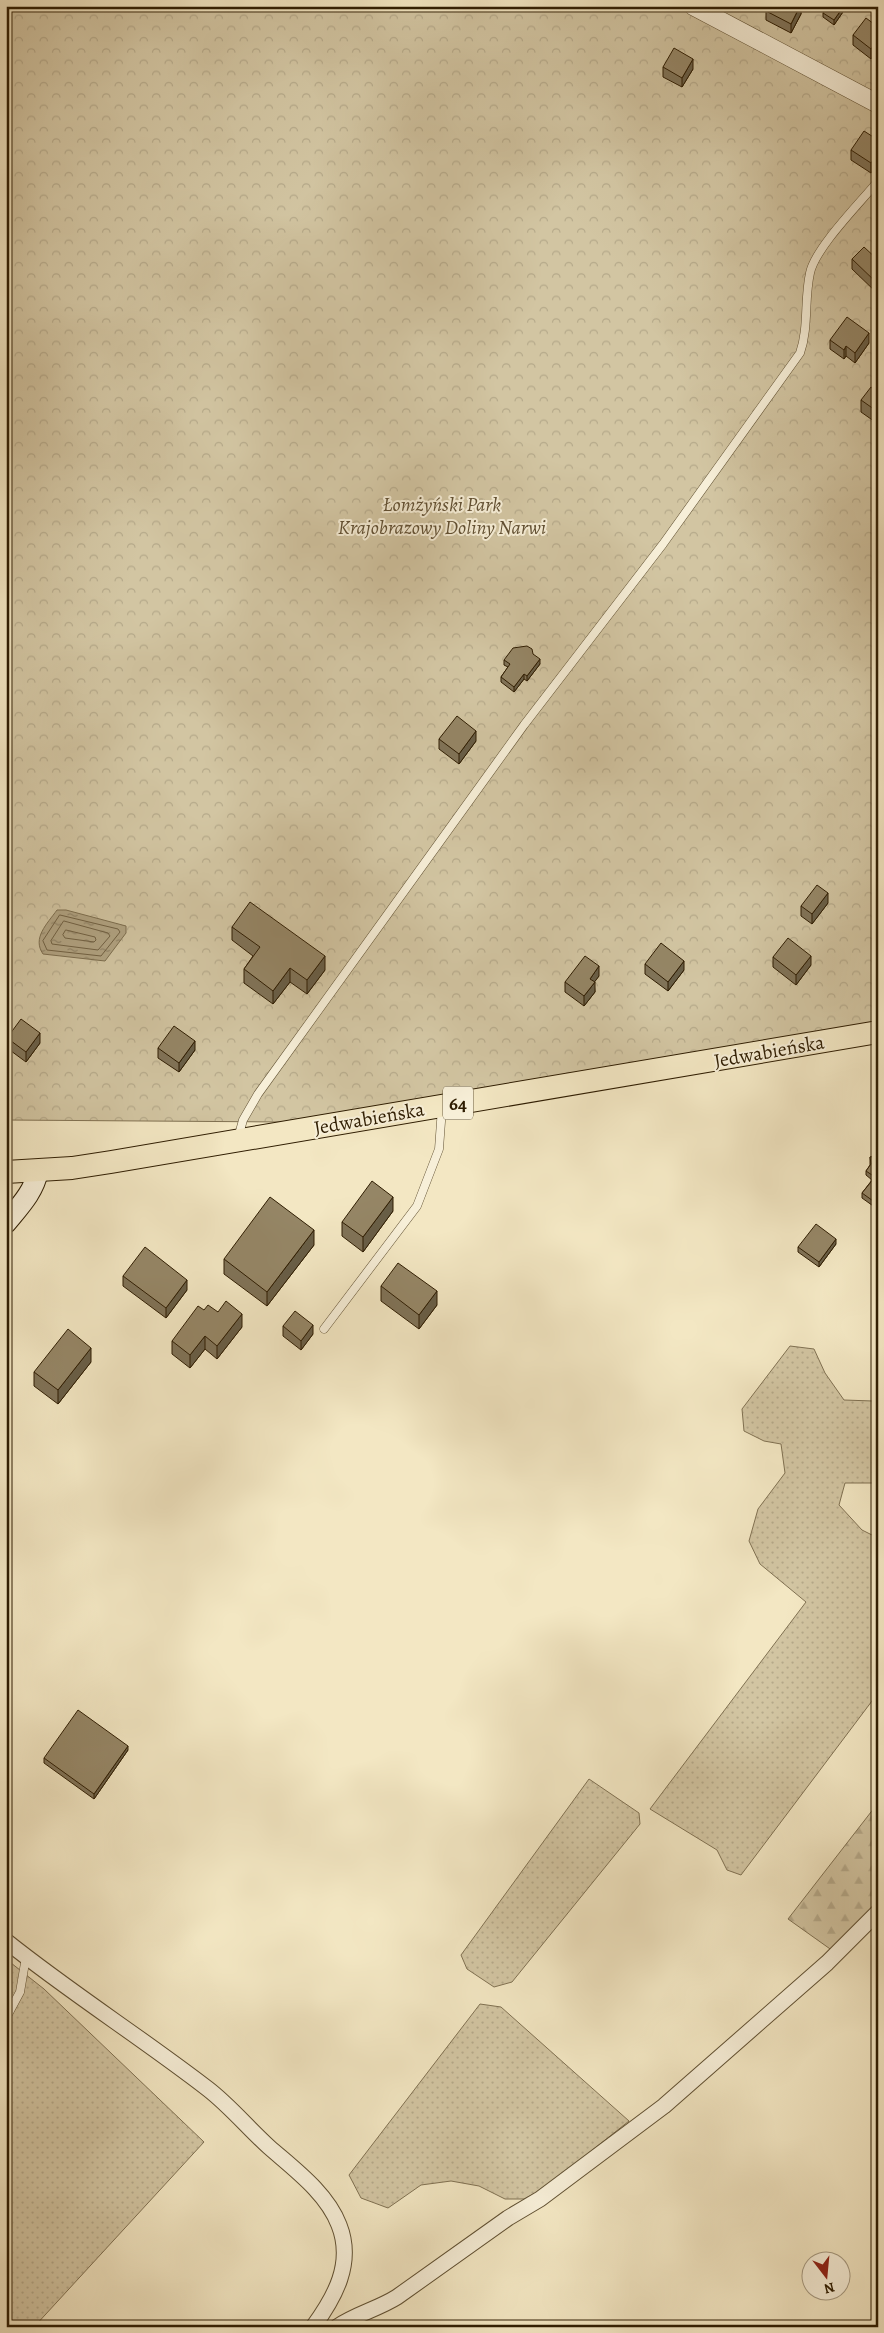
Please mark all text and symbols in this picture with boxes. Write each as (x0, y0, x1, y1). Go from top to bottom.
park label: Łomżyński Park Krajobrazowy Doliny Narwi (338, 491, 546, 541)
street label: Jedwabieńska (712, 1028, 827, 1074)
road number: 64 (443, 1086, 473, 1120)
street label: Jedwabieńska (312, 1095, 427, 1141)
north arrow (802, 2250, 852, 2300)
text: N (822, 2277, 837, 2299)

